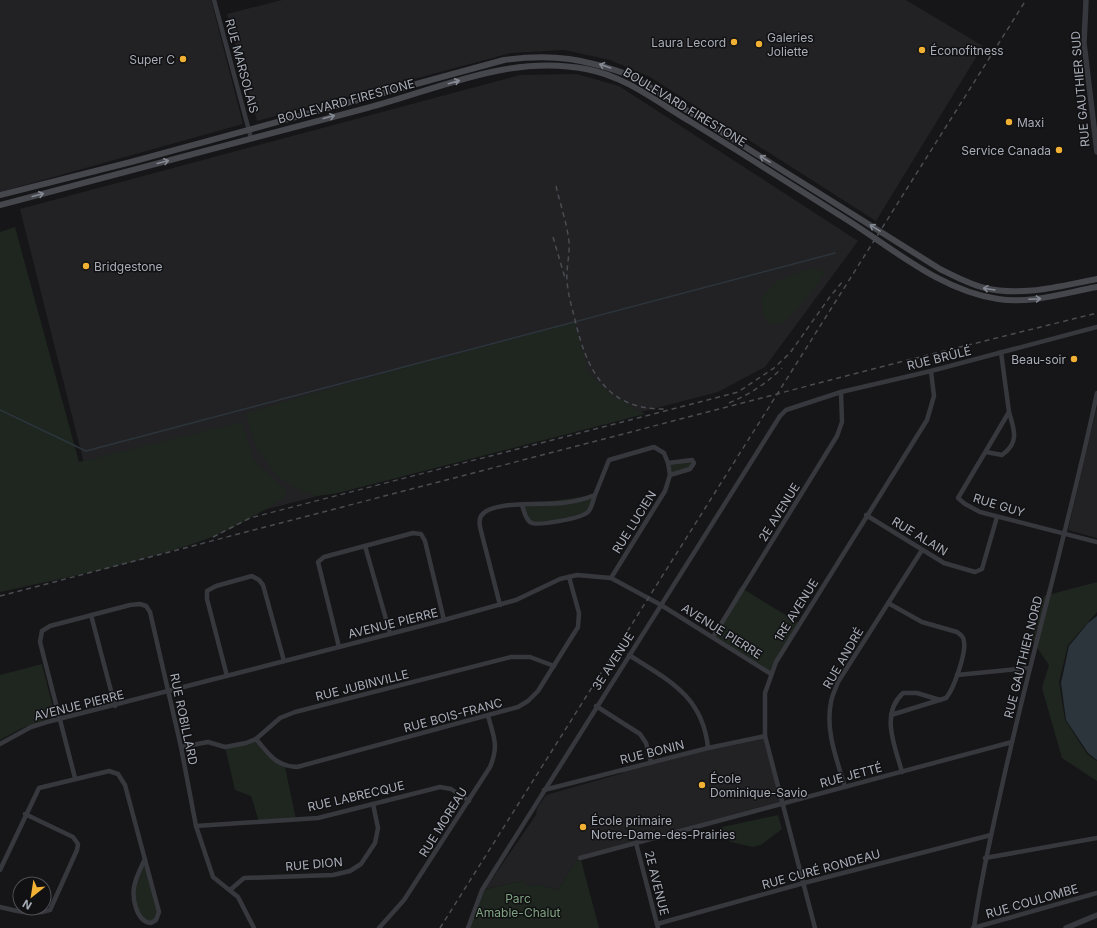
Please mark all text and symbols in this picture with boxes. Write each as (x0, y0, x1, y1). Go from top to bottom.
street label: RUE MARSOLAIS (222, 17, 262, 115)
place label: Galeries Joliette (767, 30, 814, 59)
street label: RUE GAUTHIER SUD (1067, 30, 1093, 148)
place label: Laura Lecord (651, 35, 726, 50)
marker: Laura Lecord (729, 37, 739, 47)
marker: Galeries Joliette (754, 39, 764, 49)
place label: Éconofitness (930, 43, 1004, 58)
marker: Éconofitness (917, 45, 927, 55)
place label: Super C (129, 52, 175, 67)
marker: Super C (178, 54, 188, 64)
one-way arrow (599, 62, 611, 70)
street label: BOULEVARD FIRESTONE (621, 64, 749, 150)
street label: BOULEVARD FIRESTONE (276, 75, 416, 127)
one-way arrow (448, 78, 461, 85)
one-way arrow (323, 113, 336, 121)
place label: Maxi (1017, 115, 1044, 130)
marker: Maxi (1004, 117, 1014, 127)
place label: Service Canada (961, 143, 1051, 158)
marker: Service Canada (1054, 145, 1064, 155)
one-way arrow (760, 155, 771, 163)
one-way arrow (157, 158, 170, 165)
one-way arrow (31, 191, 44, 199)
one-way arrow (869, 224, 881, 232)
place label: Bridgestone (94, 259, 163, 274)
marker: Bridgestone (81, 261, 91, 271)
one-way arrow (983, 285, 996, 293)
one-way arrow (1028, 295, 1041, 302)
street label: RUE BRÛLÉ (905, 343, 973, 373)
place label: Beau-soir (1011, 352, 1066, 367)
marker: Beau-soir (1069, 354, 1079, 364)
street label: 2E AVENUE (755, 480, 803, 544)
street label: RUE LUCIEN (609, 488, 659, 556)
street label: RUE GUY (971, 490, 1027, 520)
street label: RUE ALAIN (889, 513, 951, 559)
street label: 1RE AVENUE (771, 576, 821, 644)
street label: RUE GAUTHIER NORD (1001, 594, 1045, 720)
street label: AVENUE PIERRE (679, 600, 765, 662)
street label: AVENUE PIERRE (346, 605, 440, 641)
street label: RUE ANDRÉ (819, 625, 867, 691)
street label: 3E AVENUE (589, 629, 637, 693)
street label: RUE JUBINVILLE (314, 666, 410, 704)
street label: RUE ROBILLARD (167, 672, 201, 766)
street label: AVENUE PIERRE (32, 687, 126, 723)
street label: RUE BOIS-FRANC (402, 695, 504, 735)
street label: RUE BONIN (618, 737, 686, 767)
street label: RUE JETTÉ (818, 759, 884, 791)
place label: École Dominique-Savio (710, 771, 807, 800)
street label: RUE LABRECQUE (306, 778, 406, 814)
marker: École Dominique-Savio (697, 780, 707, 790)
street label: RUE MOREAU (416, 784, 470, 860)
place label: École primaire Notre-Dame-des-Prairies (591, 813, 735, 842)
marker: École primaire Notre-Dame-des-Prairies (578, 822, 588, 832)
street label: RUE CURÉ RONDEAU (760, 846, 882, 892)
street label: 2E AVENUE (642, 849, 672, 917)
street label: RUE DION (285, 854, 343, 874)
north arrow (12, 876, 52, 916)
street label: RUE COULOMBE (984, 881, 1080, 921)
park label: Parc Amable-Chalut (476, 891, 560, 920)
text: N (20, 897, 34, 913)

